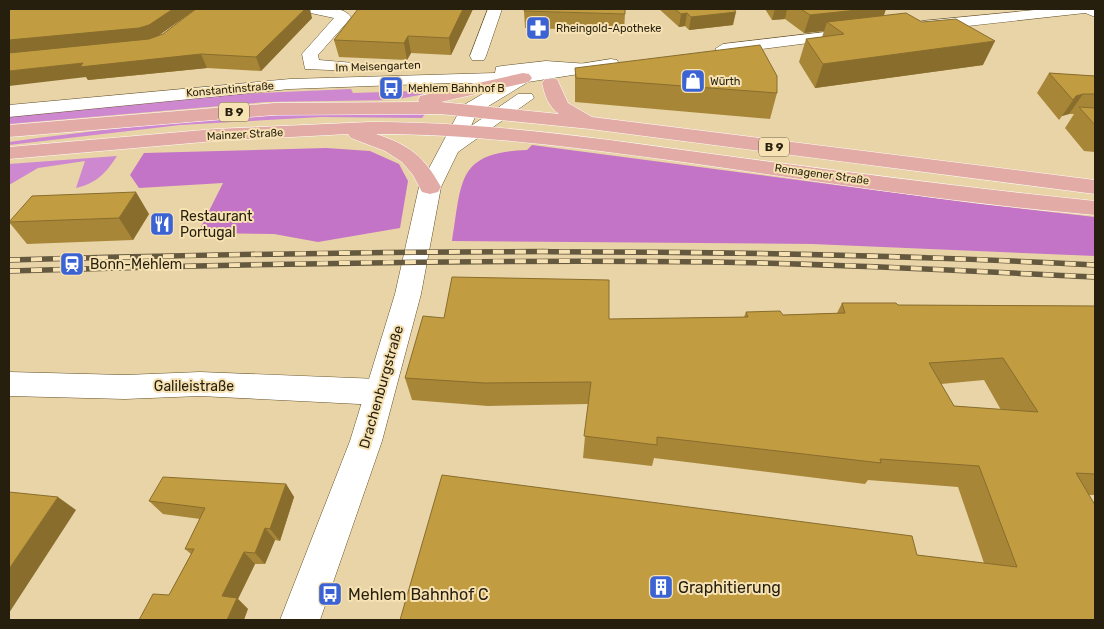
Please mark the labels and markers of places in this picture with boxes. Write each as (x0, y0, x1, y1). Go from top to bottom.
pharmacy icon: Rheingold-Apotheke (525, 15, 551, 41)
place label: Rheingold-Apotheke (556, 22, 661, 35)
shop icon: Würth (680, 68, 706, 94)
bus stop icon: Mehlem Bahnhof B (378, 75, 404, 101)
place label: Würth (710, 75, 741, 88)
place label: Mehlem Bahnhof B (408, 82, 505, 95)
place label: Restaurant Portugal (180, 208, 253, 241)
restaurant icon: Restaurant Portugal (149, 211, 175, 237)
station icon: Bonn-Mehlem (59, 251, 85, 277)
place label: Bonn-Mehlem (90, 256, 182, 273)
building icon: Graphitierung (648, 574, 674, 600)
place label: Graphitierung (678, 578, 781, 597)
bus stop icon: Mehlem Bahnhof C (317, 581, 343, 607)
place label: Mehlem Bahnhof C (348, 585, 489, 604)

